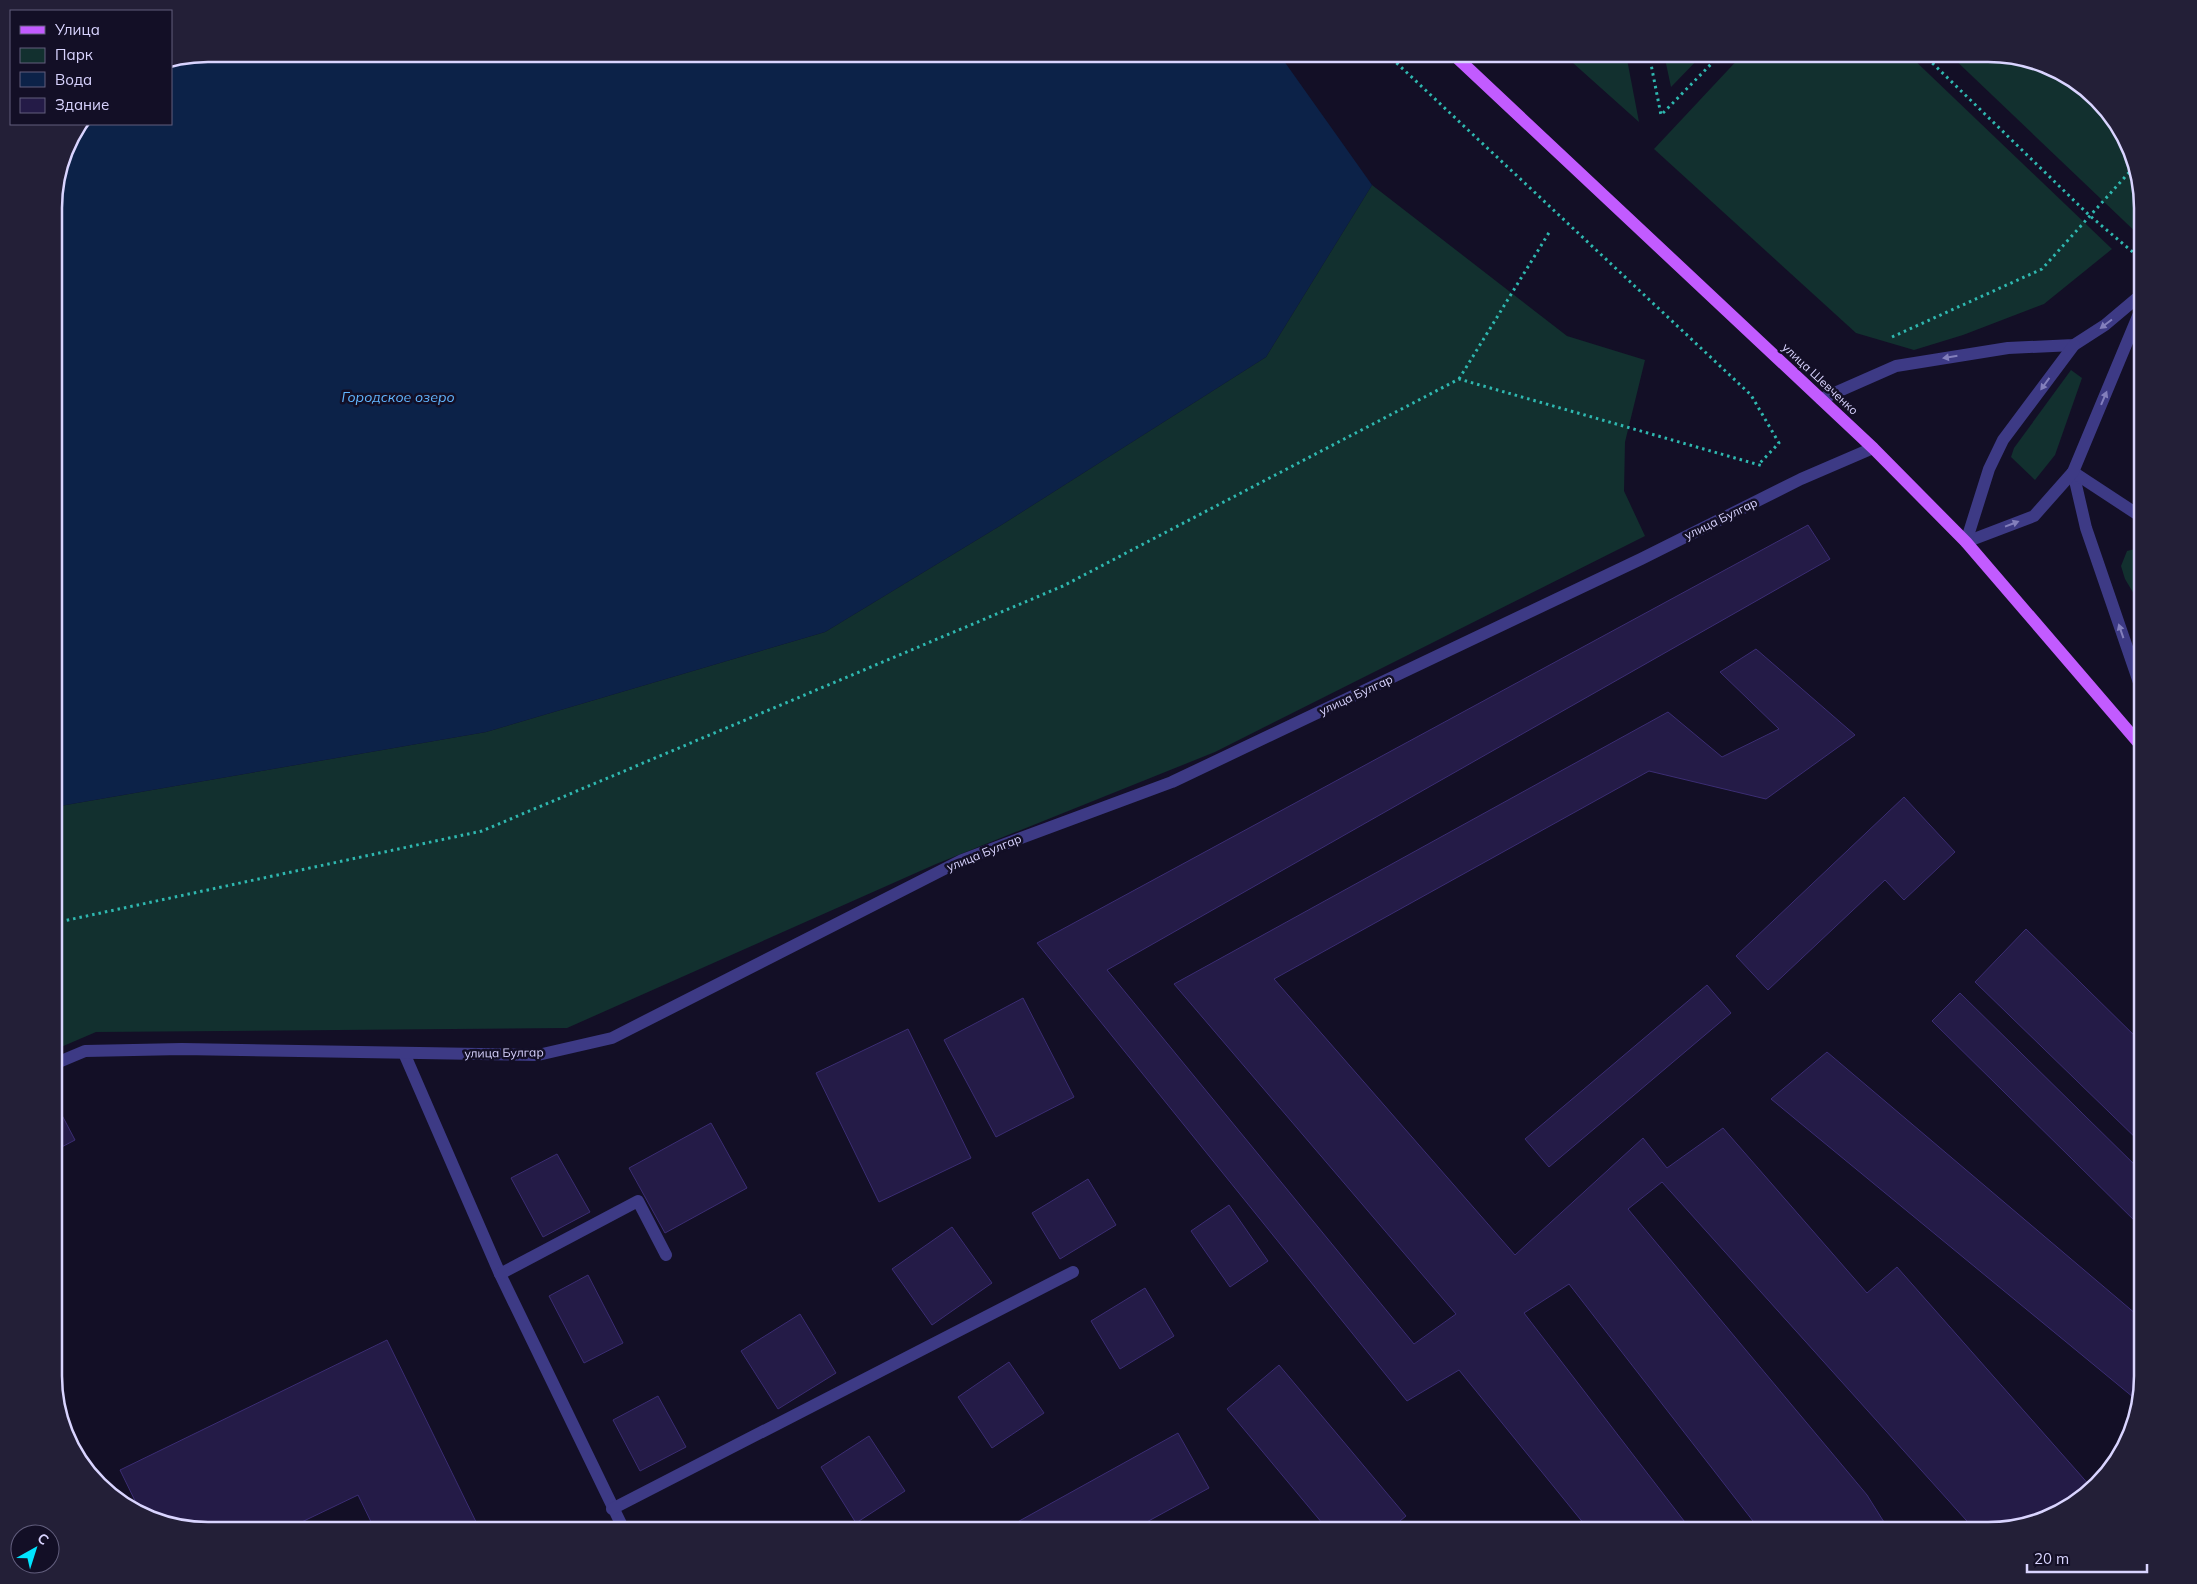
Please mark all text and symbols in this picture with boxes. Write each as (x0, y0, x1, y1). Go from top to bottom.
legend (10, 10, 172, 125)
text: Улица (54, 20, 100, 39)
text: Парк (55, 45, 94, 64)
text: Вода (55, 70, 92, 89)
text: Здание (55, 95, 109, 114)
one-way arrow (2099, 318, 2112, 329)
street label: улица Шевченко (1779, 340, 1861, 418)
one-way arrow (1942, 354, 1958, 362)
one-way arrow (2040, 377, 2050, 391)
water label: Городское озеро (341, 388, 455, 406)
one-way arrow (2100, 390, 2108, 405)
street label: улица Булгар (1682, 494, 1760, 543)
one-way arrow (2005, 520, 2020, 528)
one-way arrow (2117, 624, 2124, 639)
street label: улица Булгар (1317, 671, 1395, 718)
street label: улица Булгар (944, 831, 1023, 874)
street label: улица Булгар (464, 1044, 544, 1061)
north arrow (10, 1524, 60, 1574)
text: С (34, 1529, 53, 1549)
scale bar (2027, 1542, 2147, 1574)
text: 20 m (2034, 1549, 2069, 1568)

